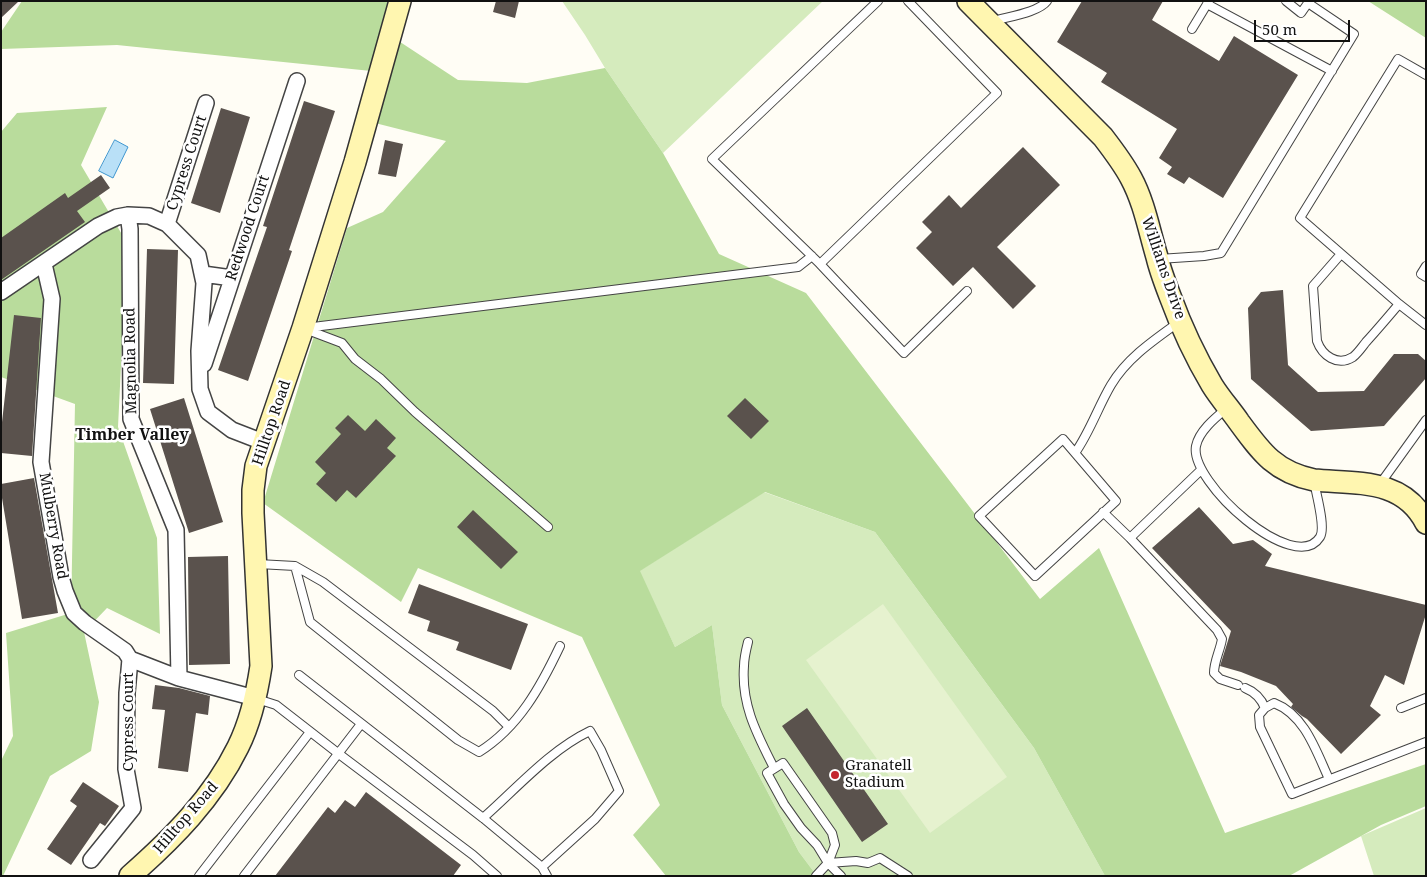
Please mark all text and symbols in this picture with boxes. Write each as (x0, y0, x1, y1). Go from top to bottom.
scale bar (1257, 10, 1353, 42)
text: 50 m (1262, 19, 1297, 39)
street label: Cypress Court (163, 113, 211, 213)
street label: Redwood Court (222, 173, 274, 283)
street label: Williams Drive (1137, 214, 1189, 322)
street label: Magnolia Road (121, 307, 141, 415)
street label: Hilltop Road (249, 378, 295, 468)
district label: Timber Valley (75, 425, 189, 445)
street label: Mulberry Road (35, 471, 71, 581)
street label: Cypress Court (120, 672, 138, 772)
place label: Granatell Stadium (845, 757, 912, 792)
marker: Granatell Stadium (829, 769, 841, 781)
street label: Hilltop Road (150, 778, 222, 858)

